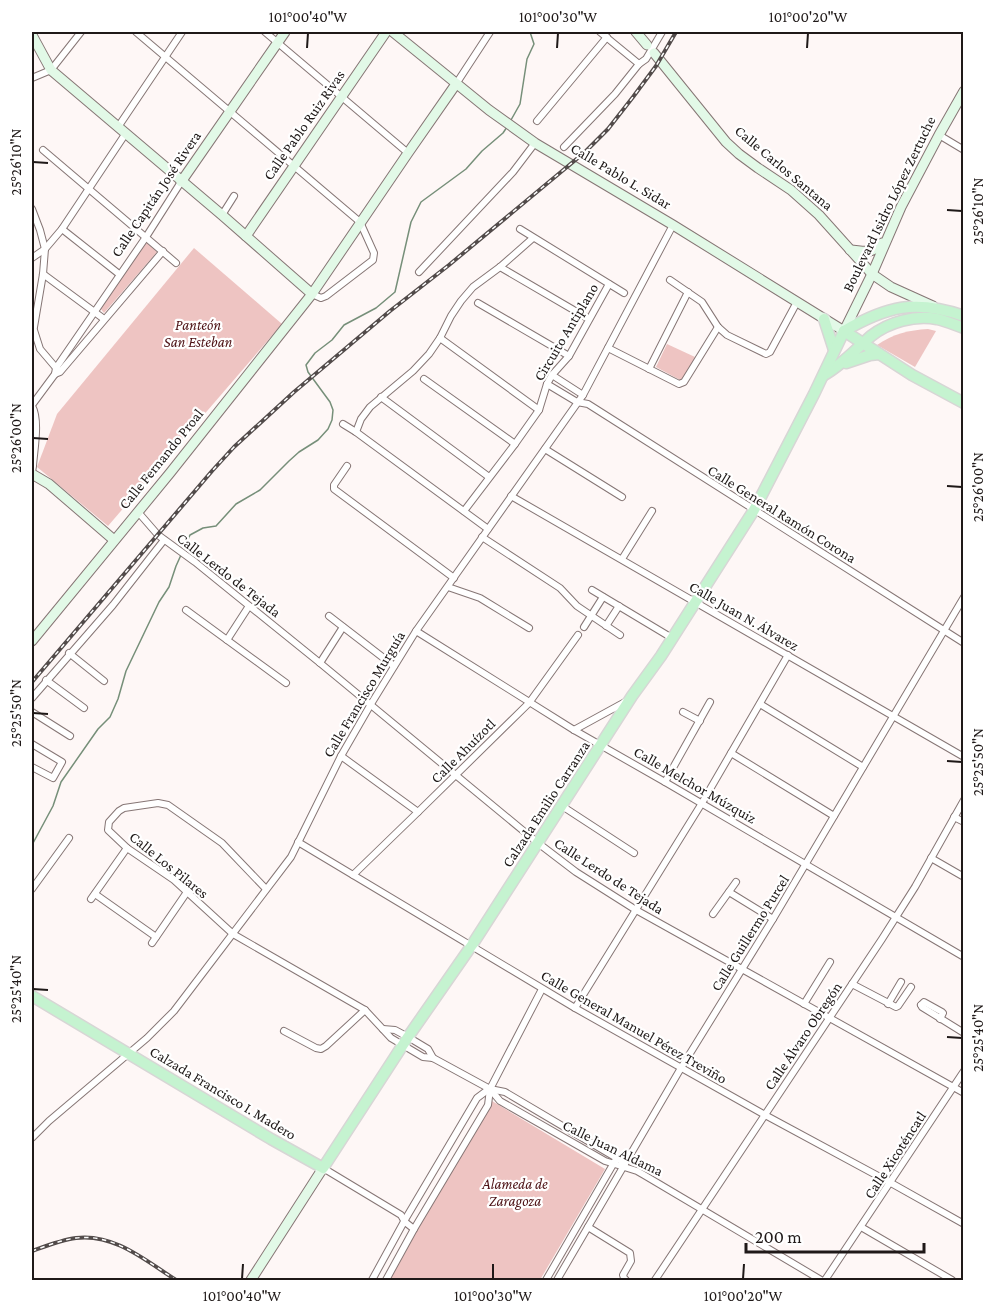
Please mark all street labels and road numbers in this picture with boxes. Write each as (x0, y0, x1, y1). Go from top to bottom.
street label: Calle Pablo Ruiz Rivas (260, 67, 348, 183)
street label: Boulevard Isidro López Zertuche (839, 113, 940, 295)
street label: Calle Carlos Santana (732, 122, 836, 214)
street label: Calle Capitán José Rivera (108, 128, 205, 260)
street label: Calle Pablo L. Sidar (568, 140, 675, 213)
street label: Circuito Antiplano (531, 280, 602, 384)
street label: Calle Fernando Proal (116, 406, 206, 512)
street label: Calle General Ramón Corona (705, 462, 859, 566)
street label: Calle Lerdo de Tejada (173, 530, 284, 621)
street label: Calle Juan N. Álvarez (686, 578, 801, 655)
street label: Calle Francisco Murguía (320, 628, 409, 761)
street label: Calle Ahuízotl (428, 716, 498, 786)
street label: Calzada Emilio Carranza (499, 738, 593, 870)
street label: Calle Melchor Múzquiz (631, 743, 759, 827)
street label: Calle Los Pilares (126, 828, 212, 902)
street label: Calle Lerdo de Tejada (551, 835, 667, 918)
street label: Calle Guillermo Purcel (708, 872, 792, 994)
street label: Calle General Manuel Pérez Treviño (538, 967, 730, 1087)
street label: Calle Álvaro Obregón (761, 979, 846, 1093)
street label: Calzada Francisco I. Madero (147, 1043, 299, 1143)
street label: Calle Xicoténcatl (861, 1108, 929, 1202)
street label: Calle Juan Aldama (560, 1117, 666, 1180)

